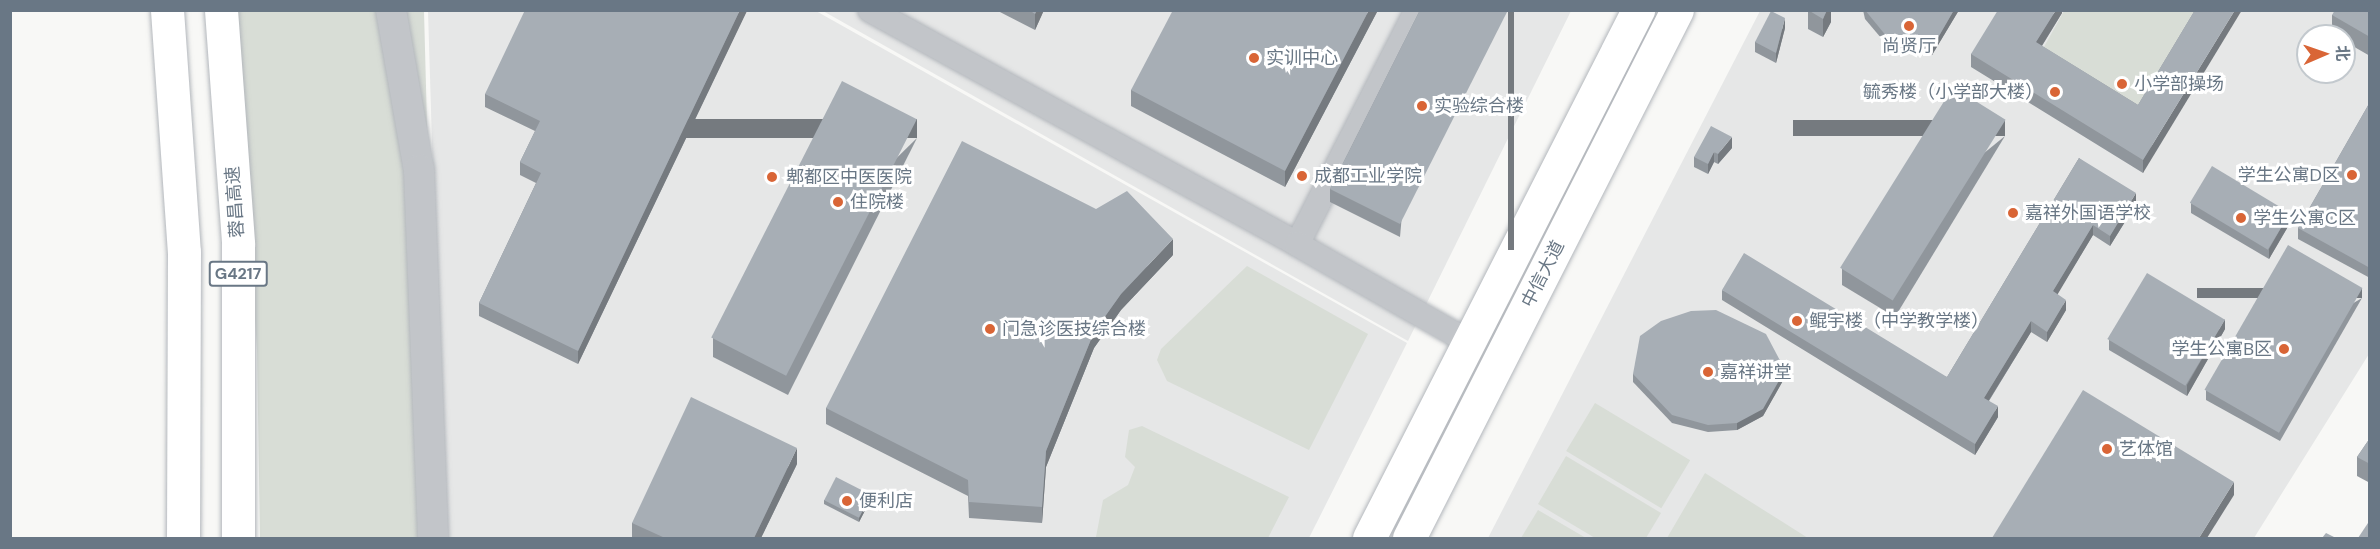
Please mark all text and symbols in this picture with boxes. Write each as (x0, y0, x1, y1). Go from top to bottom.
marker: 尚贤厅 (1902, 19, 1916, 33)
north arrow (2296, 24, 2356, 84)
place label: 尚贤厅 (1882, 35, 1936, 57)
text: 北 (2332, 45, 2353, 62)
place label: 实训中心 (1266, 47, 1338, 69)
marker: 实训中心 (1247, 51, 1261, 65)
place label: 小学部操场 (2134, 73, 2224, 95)
marker: 小学部操场 (2115, 77, 2129, 91)
place label: 毓秀楼（小学部大楼） (1863, 81, 2043, 103)
marker: 毓秀楼（小学部大楼） (2048, 85, 2062, 99)
place label: 实验综合楼 (1434, 95, 1524, 117)
marker: 实验综合楼 (1415, 99, 1429, 113)
place label: 学生公寓D区 (2238, 164, 2340, 186)
street label: 蓉昌高速 (222, 165, 248, 239)
place label: 成都工业学院 (1314, 165, 1422, 187)
place label: 郫都区中医医院 (786, 166, 912, 188)
marker: 郫都区中医医院 (763, 168, 781, 186)
marker: 学生公寓D区 (2345, 168, 2359, 182)
marker: 成都工业学院 (1295, 169, 1309, 183)
place label: 住院楼 (850, 191, 904, 213)
marker: 住院楼 (831, 195, 845, 209)
place label: 嘉祥外国语学校 (2025, 202, 2151, 224)
marker: 嘉祥外国语学校 (2006, 206, 2020, 220)
place label: 学生公寓C区 (2253, 207, 2356, 229)
marker: 学生公寓C区 (2234, 211, 2248, 225)
street label: 中信大道 (1517, 237, 1569, 311)
road number: G4217 (208, 261, 268, 287)
place label: 鲲宇楼（中学教学楼） (1809, 310, 1989, 332)
marker: 鲲宇楼（中学教学楼） (1790, 314, 1804, 328)
place label: 门急诊医技综合楼 (1002, 318, 1146, 340)
marker: 门急诊医技综合楼 (983, 322, 997, 336)
place label: 学生公寓B区 (2171, 338, 2272, 360)
marker: 学生公寓B区 (2277, 342, 2291, 356)
place label: 嘉祥讲堂 (1720, 361, 1792, 383)
marker: 嘉祥讲堂 (1701, 365, 1715, 379)
place label: 艺体馆 (2119, 438, 2173, 460)
marker: 艺体馆 (2100, 442, 2114, 456)
place label: 便利店 (859, 490, 913, 512)
marker: 便利店 (840, 494, 854, 508)

